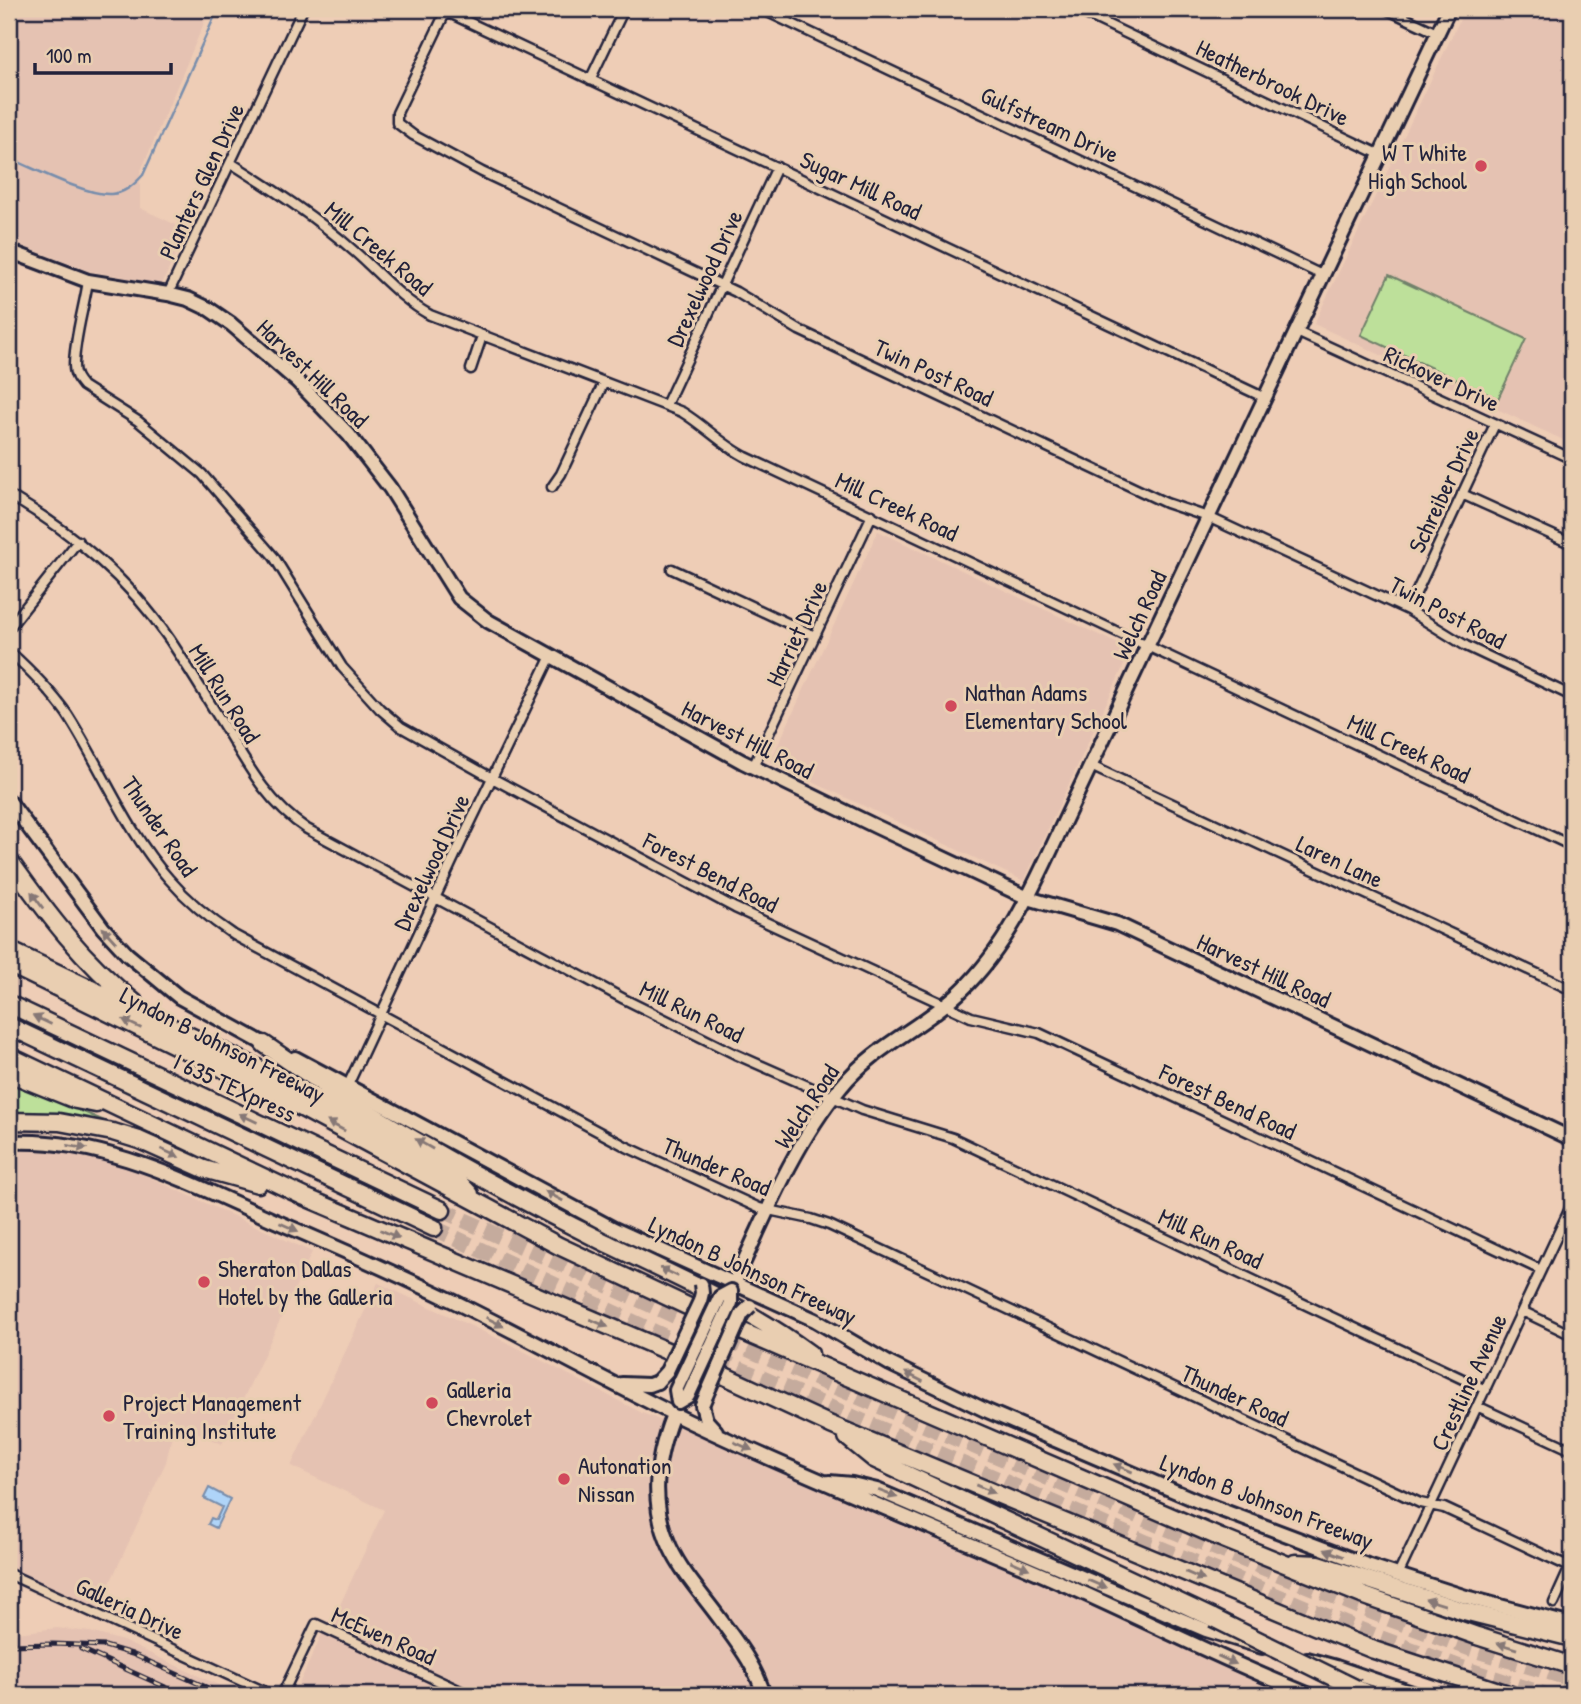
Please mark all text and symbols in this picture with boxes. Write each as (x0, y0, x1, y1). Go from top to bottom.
street label: Heatherbrook Drive (1191, 31, 1355, 133)
scale bar (35, 32, 172, 76)
text: 100 m (46, 41, 92, 70)
street label: Gulfstream Drive (976, 78, 1125, 170)
street label: Planters Glen Drive (151, 97, 251, 264)
place label: W T White High School (1368, 136, 1468, 196)
street label: Sugar Mill Road (795, 143, 927, 227)
marker: W T White High School (1473, 158, 1489, 174)
street label: Mill Creek Road (318, 193, 440, 303)
street label: Drexelwood Drive (658, 204, 750, 352)
street label: Harvest Hill Road (250, 312, 376, 434)
street label: Twin Post Road (869, 331, 999, 413)
street label: Rickover Drive (1379, 337, 1505, 419)
street label: Schreiber Drive (1400, 422, 1486, 557)
street label: Mill Creek Road (830, 464, 964, 548)
street label: Welch Road (1104, 565, 1174, 665)
street label: Twin Post Road (1384, 568, 1512, 656)
street label: Harriet Drive (758, 575, 835, 691)
street label: Mill Run Road (182, 637, 268, 749)
place label: Nathan Adams Elementary School (965, 676, 1128, 736)
street label: Harvest Hill Road (677, 692, 819, 786)
marker: Nathan Adams Elementary School (943, 698, 959, 714)
street label: Mill Creek Road (1342, 706, 1476, 790)
street label: Thunder Road (115, 769, 205, 883)
street label: Drexelwood Drive (385, 788, 477, 936)
street label: Forest Bend Road (637, 824, 784, 920)
street label: Laren Lane (1291, 827, 1389, 895)
one-way arrow (30, 891, 44, 909)
street label: Harvest Hill Road (1192, 925, 1336, 1015)
one-way arrow (101, 926, 117, 944)
street label: Mill Run Road (635, 972, 749, 1050)
street label: Lyndon B Johnson Freeway (115, 978, 331, 1110)
one-way arrow (32, 1015, 52, 1026)
one-way arrow (122, 1018, 142, 1030)
street label: I 635 TEXpress (169, 1045, 301, 1129)
street label: Forest Bend Road (1154, 1055, 1301, 1147)
street label: Welch Road (766, 1058, 846, 1154)
one-way arrow (238, 1112, 258, 1124)
one-way arrow (326, 1120, 345, 1132)
street label: Thunder Road (658, 1129, 776, 1203)
one-way arrow (414, 1138, 434, 1150)
one-way arrow (66, 1142, 88, 1153)
one-way arrow (160, 1147, 180, 1159)
one-way arrow (544, 1190, 564, 1202)
street label: Mill Run Road (1154, 1200, 1268, 1276)
street label: Lyndon B Johnson Freeway (644, 1208, 862, 1332)
one-way arrow (279, 1221, 299, 1233)
one-way arrow (379, 1229, 400, 1240)
place label: Sheraton Dallas Hotel by the Galleria (218, 1252, 392, 1312)
one-way arrow (659, 1266, 679, 1278)
marker: Sheraton Dallas Hotel by the Galleria (196, 1274, 212, 1290)
street label: Crestline Avenue (1422, 1308, 1514, 1456)
one-way arrow (485, 1317, 505, 1328)
one-way arrow (589, 1317, 610, 1328)
street label: Thunder Road (1176, 1356, 1294, 1434)
one-way arrow (904, 1371, 924, 1383)
place label: Galleria Chevrolet (446, 1373, 532, 1433)
place label: Project Management Training Institute (123, 1386, 302, 1446)
marker: Galleria Chevrolet (424, 1395, 440, 1411)
marker: Project Management Training Institute (101, 1408, 117, 1424)
one-way arrow (732, 1441, 753, 1452)
street label: Lyndon B Johnson Freeway (1156, 1446, 1378, 1556)
place label: Autonation Nissan (578, 1449, 672, 1509)
one-way arrow (1112, 1462, 1133, 1473)
marker: Autonation Nissan (556, 1471, 572, 1487)
one-way arrow (974, 1483, 995, 1494)
one-way arrow (878, 1489, 899, 1500)
one-way arrow (1323, 1547, 1344, 1558)
one-way arrow (1010, 1559, 1030, 1571)
street label: Galleria Drive (71, 1569, 190, 1647)
one-way arrow (1184, 1571, 1205, 1582)
one-way arrow (1087, 1579, 1108, 1590)
one-way arrow (1424, 1597, 1445, 1607)
street label: McEwen Road (327, 1598, 441, 1672)
one-way arrow (1496, 1640, 1517, 1650)
one-way arrow (1217, 1654, 1237, 1666)

